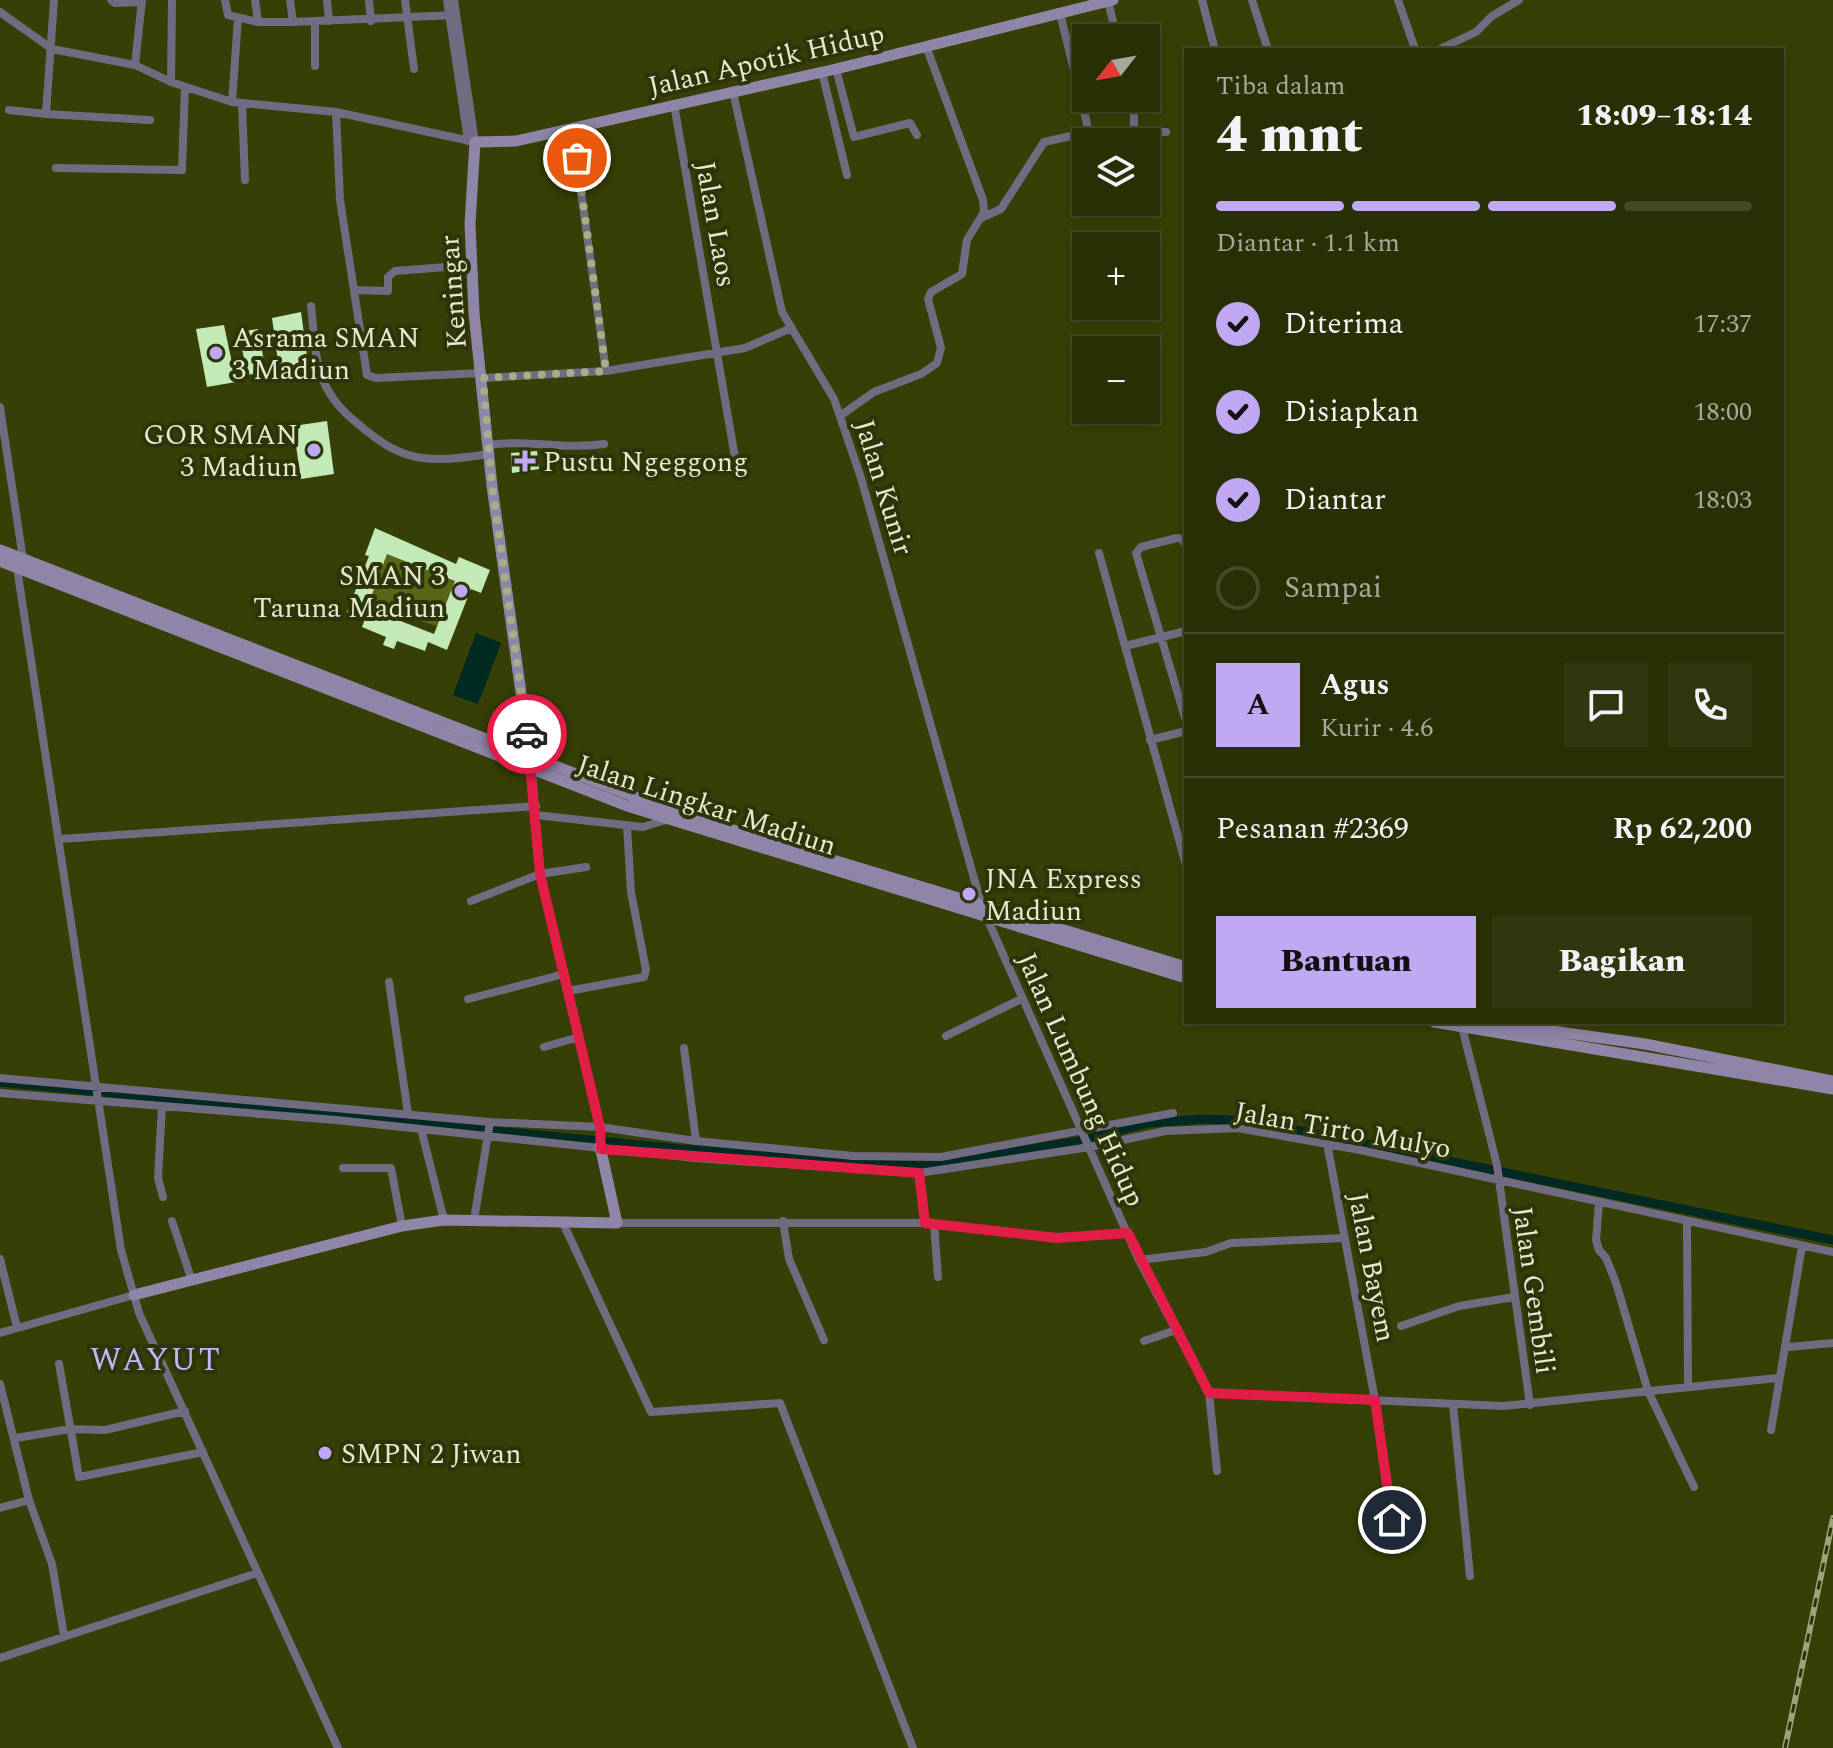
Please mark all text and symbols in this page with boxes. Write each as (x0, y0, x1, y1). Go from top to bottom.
street label: Jalan Apotik Hidup (644, 12, 889, 109)
north arrow (1072, 24, 1160, 112)
map controls (1072, 24, 1160, 424)
text: Tiba dalam (1216, 66, 1345, 106)
text: 18:09–18:14 (1576, 93, 1752, 139)
text: 4 mnt (1216, 96, 1363, 175)
pin (543, 124, 611, 192)
button: layers (1072, 128, 1160, 216)
icon: bag (555, 136, 599, 180)
street label: Jalan Laos (683, 158, 748, 291)
text: Diantar · 1.1 km (1216, 223, 1400, 263)
button: + (1072, 232, 1160, 320)
street label: Keningar (428, 234, 479, 350)
text: Diterima (1284, 301, 1403, 347)
icon: check (1216, 302, 1260, 346)
text: 17:37 (1693, 304, 1752, 344)
place label: Asrama SMAN 3 Madiun (232, 317, 420, 392)
button: − (1072, 336, 1160, 424)
marker: Asrama SMAN 3 Madiun (207, 344, 225, 362)
text: Disiapkan (1284, 389, 1419, 435)
icon: check (1216, 390, 1260, 434)
text: 18:00 (1693, 392, 1752, 432)
place label: GOR SMAN 3 Madiun (143, 414, 298, 489)
street label: Jalan Kunir (843, 414, 925, 561)
marker: GOR SMAN 3 Madiun (305, 441, 323, 459)
place label: Pustu Ngeggong (543, 441, 748, 484)
marker: Pustu Ngeggong (514, 450, 536, 472)
text: Diantar (1284, 477, 1386, 523)
icon: check (1216, 478, 1260, 522)
text: 18:03 (1693, 480, 1752, 520)
place label: SMAN 3 Taruna Madiun (253, 555, 445, 630)
text: Sampai (1284, 565, 1382, 611)
marker: SMAN 3 Taruna Madiun (452, 582, 470, 600)
text: Agus (1320, 662, 1390, 708)
button: chat (1564, 663, 1648, 747)
button: phone (1668, 663, 1752, 747)
text: A (1246, 682, 1270, 728)
courier (487, 694, 567, 774)
text: Kurir · 4.6 (1320, 708, 1433, 748)
icon: car (505, 712, 549, 756)
street label: Jalan Lingkar Madiun (571, 743, 842, 868)
text: Pesanan #2369 (1216, 806, 1409, 852)
text: Rp 62,200 (1613, 806, 1752, 852)
place label: JNA Express Madiun (985, 858, 1142, 933)
marker: JNA Express Madiun (960, 885, 978, 903)
button: Bantuan (1216, 916, 1476, 1008)
button: Bagikan (1492, 916, 1752, 1008)
street label: Jalan Lumbung Hidup (1005, 945, 1156, 1214)
street label: Jalan Tirto Mulyo (1231, 1090, 1454, 1171)
street label: Jalan Bayem (1336, 1189, 1407, 1346)
street label: Jalan Gembili (1500, 1203, 1567, 1377)
district label: WAYUT (90, 1336, 222, 1385)
place label: SMPN 2 Jiwan (341, 1433, 521, 1476)
marker: SMPN 2 Jiwan (316, 1444, 334, 1462)
pin (1358, 1486, 1426, 1554)
icon: home (1370, 1498, 1414, 1542)

